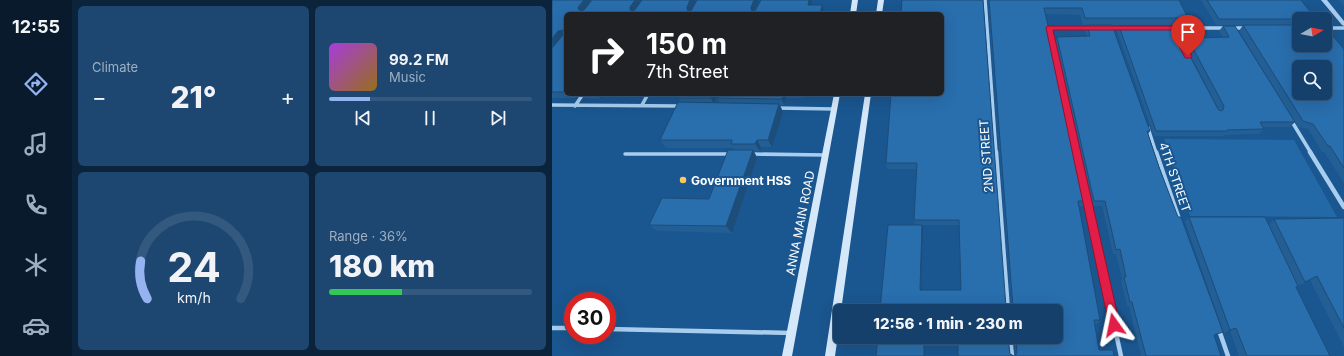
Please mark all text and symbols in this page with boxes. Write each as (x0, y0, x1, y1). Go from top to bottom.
north arrow (1292, 12, 1332, 52)
map controls (1292, 12, 1332, 100)
pin (1171, 15, 1205, 56)
text: 12:55 (12, 16, 60, 37)
icon: arrive (1177, 21, 1199, 43)
text: 150 m (646, 27, 727, 61)
icon: right (580, 28, 632, 80)
text: 99.2 FM (389, 50, 449, 69)
text: Climate (92, 59, 138, 75)
button: search (1292, 60, 1332, 100)
text: 7th Street (646, 61, 729, 82)
text: Music (389, 69, 426, 85)
icon: directions (22, 70, 50, 98)
text: 21° (170, 79, 217, 115)
text: − (92, 84, 107, 110)
text: + (280, 84, 295, 110)
icon: previous (352, 107, 374, 129)
icon: pause (419, 107, 441, 129)
icon: next (487, 107, 509, 129)
street label: 2ND STREET (976, 118, 996, 193)
icon: music (22, 130, 50, 158)
street label: 4TH STREET (1156, 140, 1194, 214)
street label: ANNA MAIN ROAD (783, 169, 817, 277)
place label: Government HSS (691, 173, 791, 188)
marker: Government HSS (678, 175, 688, 185)
icon: phone (22, 191, 50, 219)
text: Range · 36% (329, 228, 408, 244)
text: 24 (167, 242, 220, 292)
text: 180 km (329, 248, 435, 284)
icon: climate (22, 251, 50, 279)
text: km/h (177, 289, 210, 306)
speed limit sign: 30 (564, 292, 616, 344)
position arrow (1093, 304, 1135, 346)
icon: car (22, 312, 50, 340)
text: 12:56 · 1 min · 230 m (873, 314, 1023, 333)

